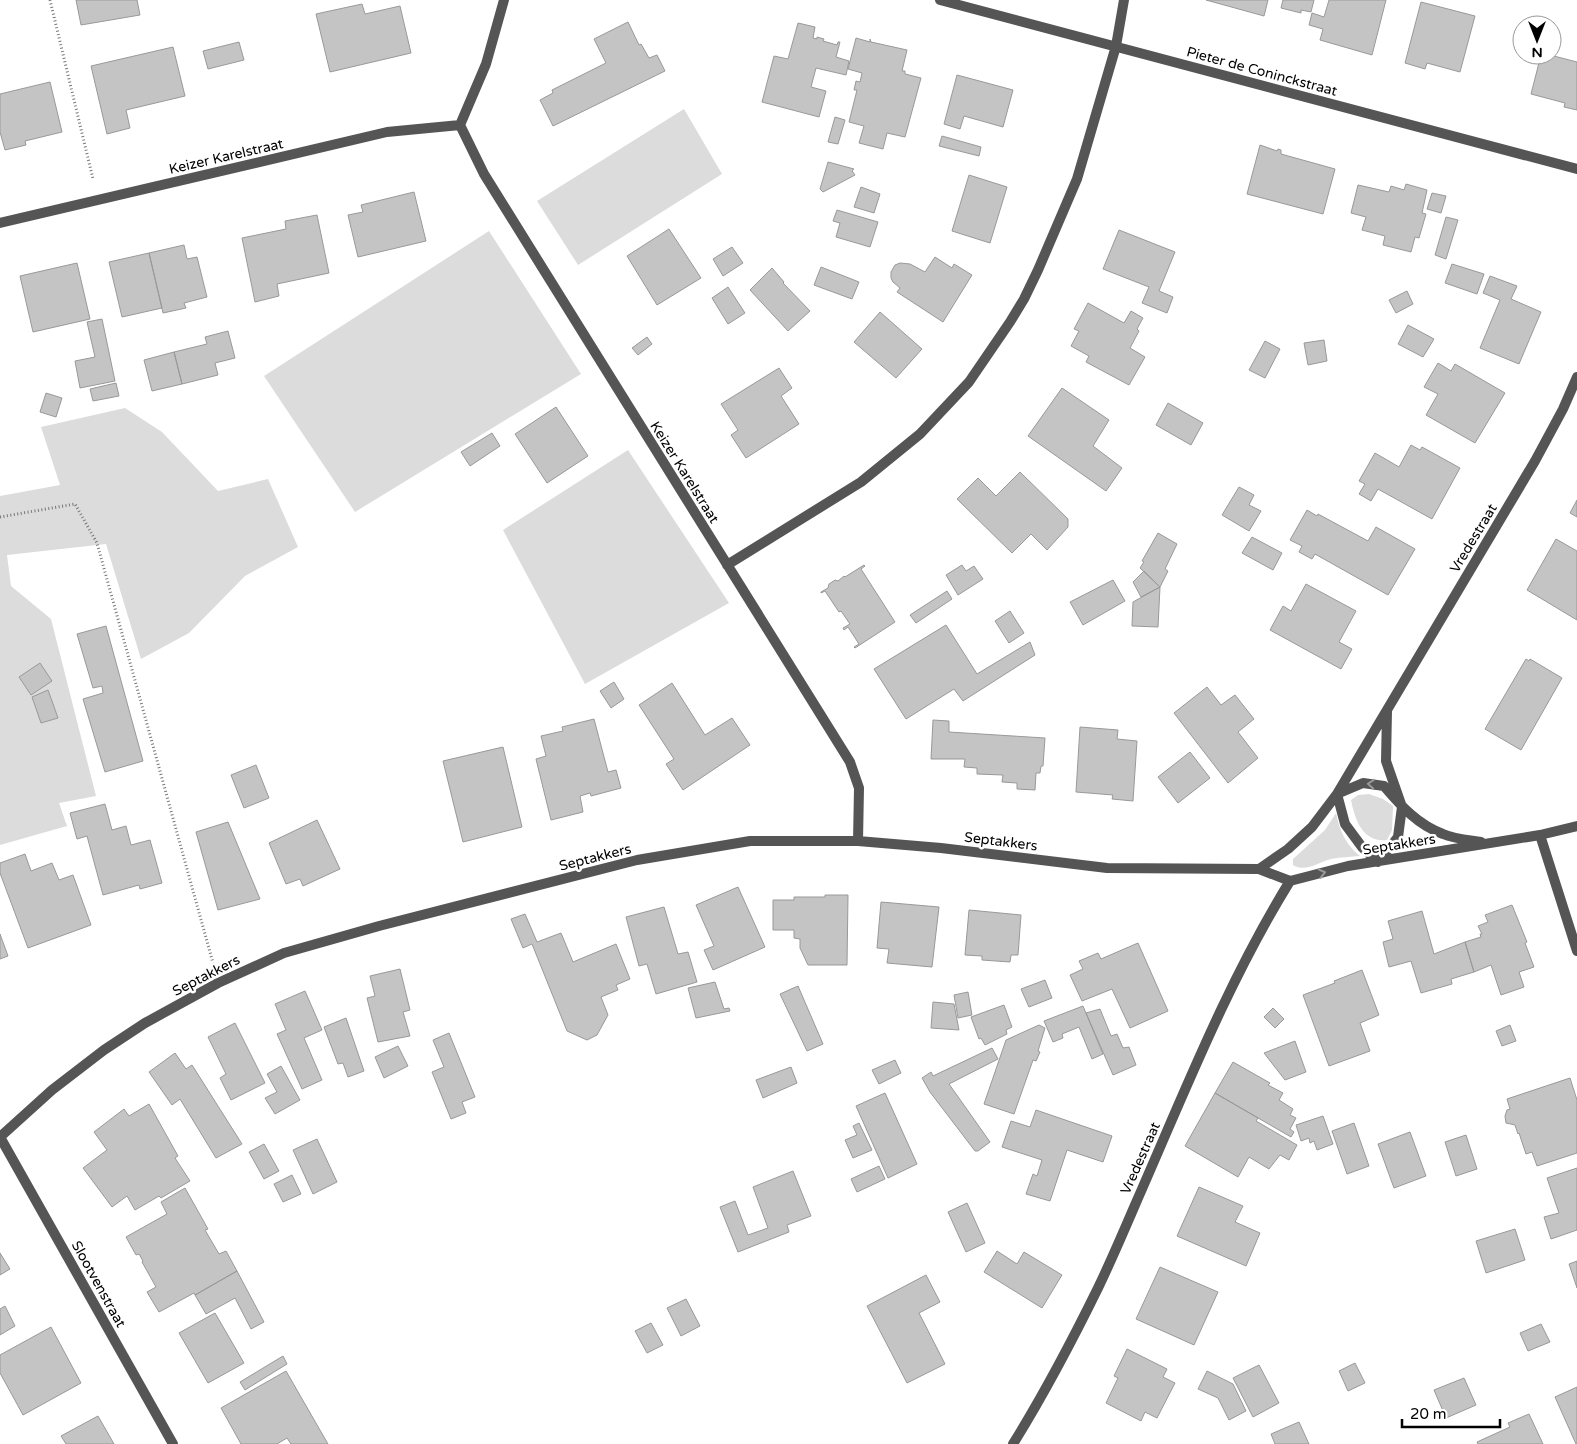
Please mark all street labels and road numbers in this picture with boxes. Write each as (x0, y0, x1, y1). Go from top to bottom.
street label: Pieter de Coninckstraat (1185, 43, 1340, 100)
street label: Keizer Karelstraat (167, 135, 286, 178)
street label: Keizer Karelstraat (646, 418, 723, 527)
street label: Vredestraat (1446, 500, 1501, 576)
street label: Septakkers (963, 829, 1039, 854)
street label: Septakkers (1361, 830, 1437, 859)
street label: Septakkers (557, 840, 633, 875)
street label: Septakkers (170, 951, 243, 1000)
street label: Vredestraat (1117, 1119, 1164, 1197)
street label: Slootvenstraat (68, 1238, 130, 1331)

